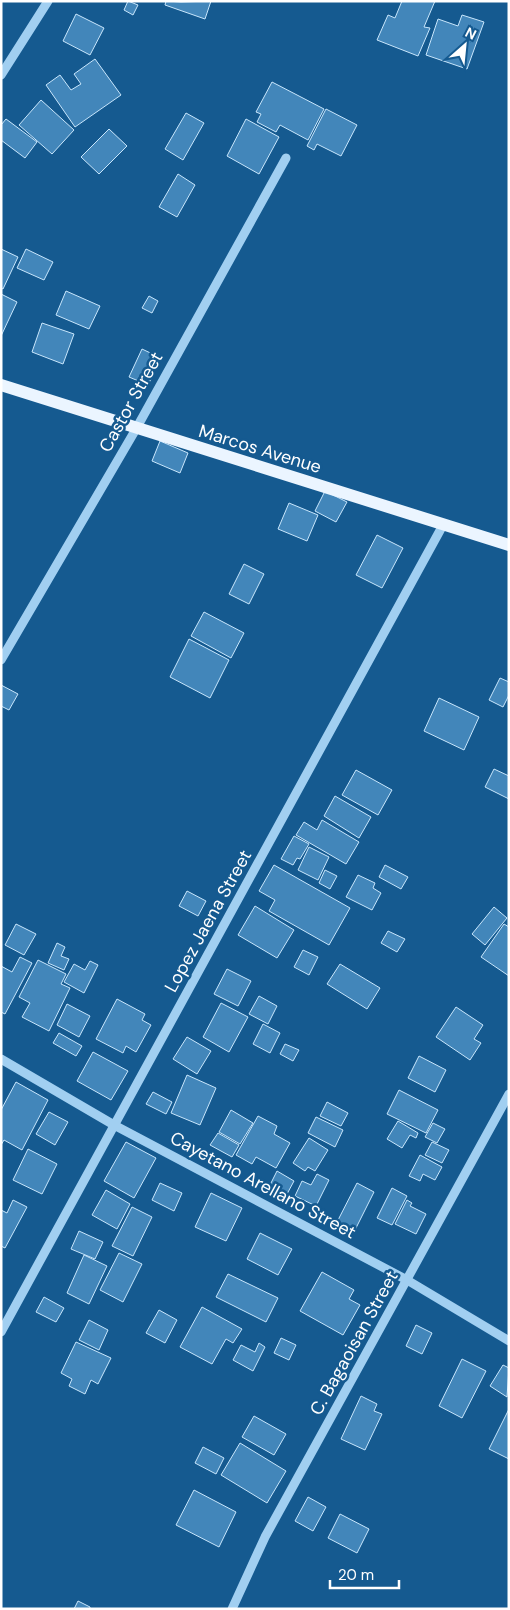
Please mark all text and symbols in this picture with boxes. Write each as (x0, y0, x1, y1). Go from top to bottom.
north arrow (440, 20, 490, 70)
text: N (462, 23, 480, 44)
street label: Castor Street (94, 348, 168, 456)
street label: Marcos Avenue (196, 419, 324, 479)
street label: Lopez Jaena Street (159, 846, 257, 996)
street label: Cayetano Arellano Street (166, 1126, 360, 1244)
street label: C. Bagaoisan Street (304, 1266, 404, 1420)
scale bar (330, 1558, 399, 1590)
text: 20 m (338, 1565, 374, 1585)

